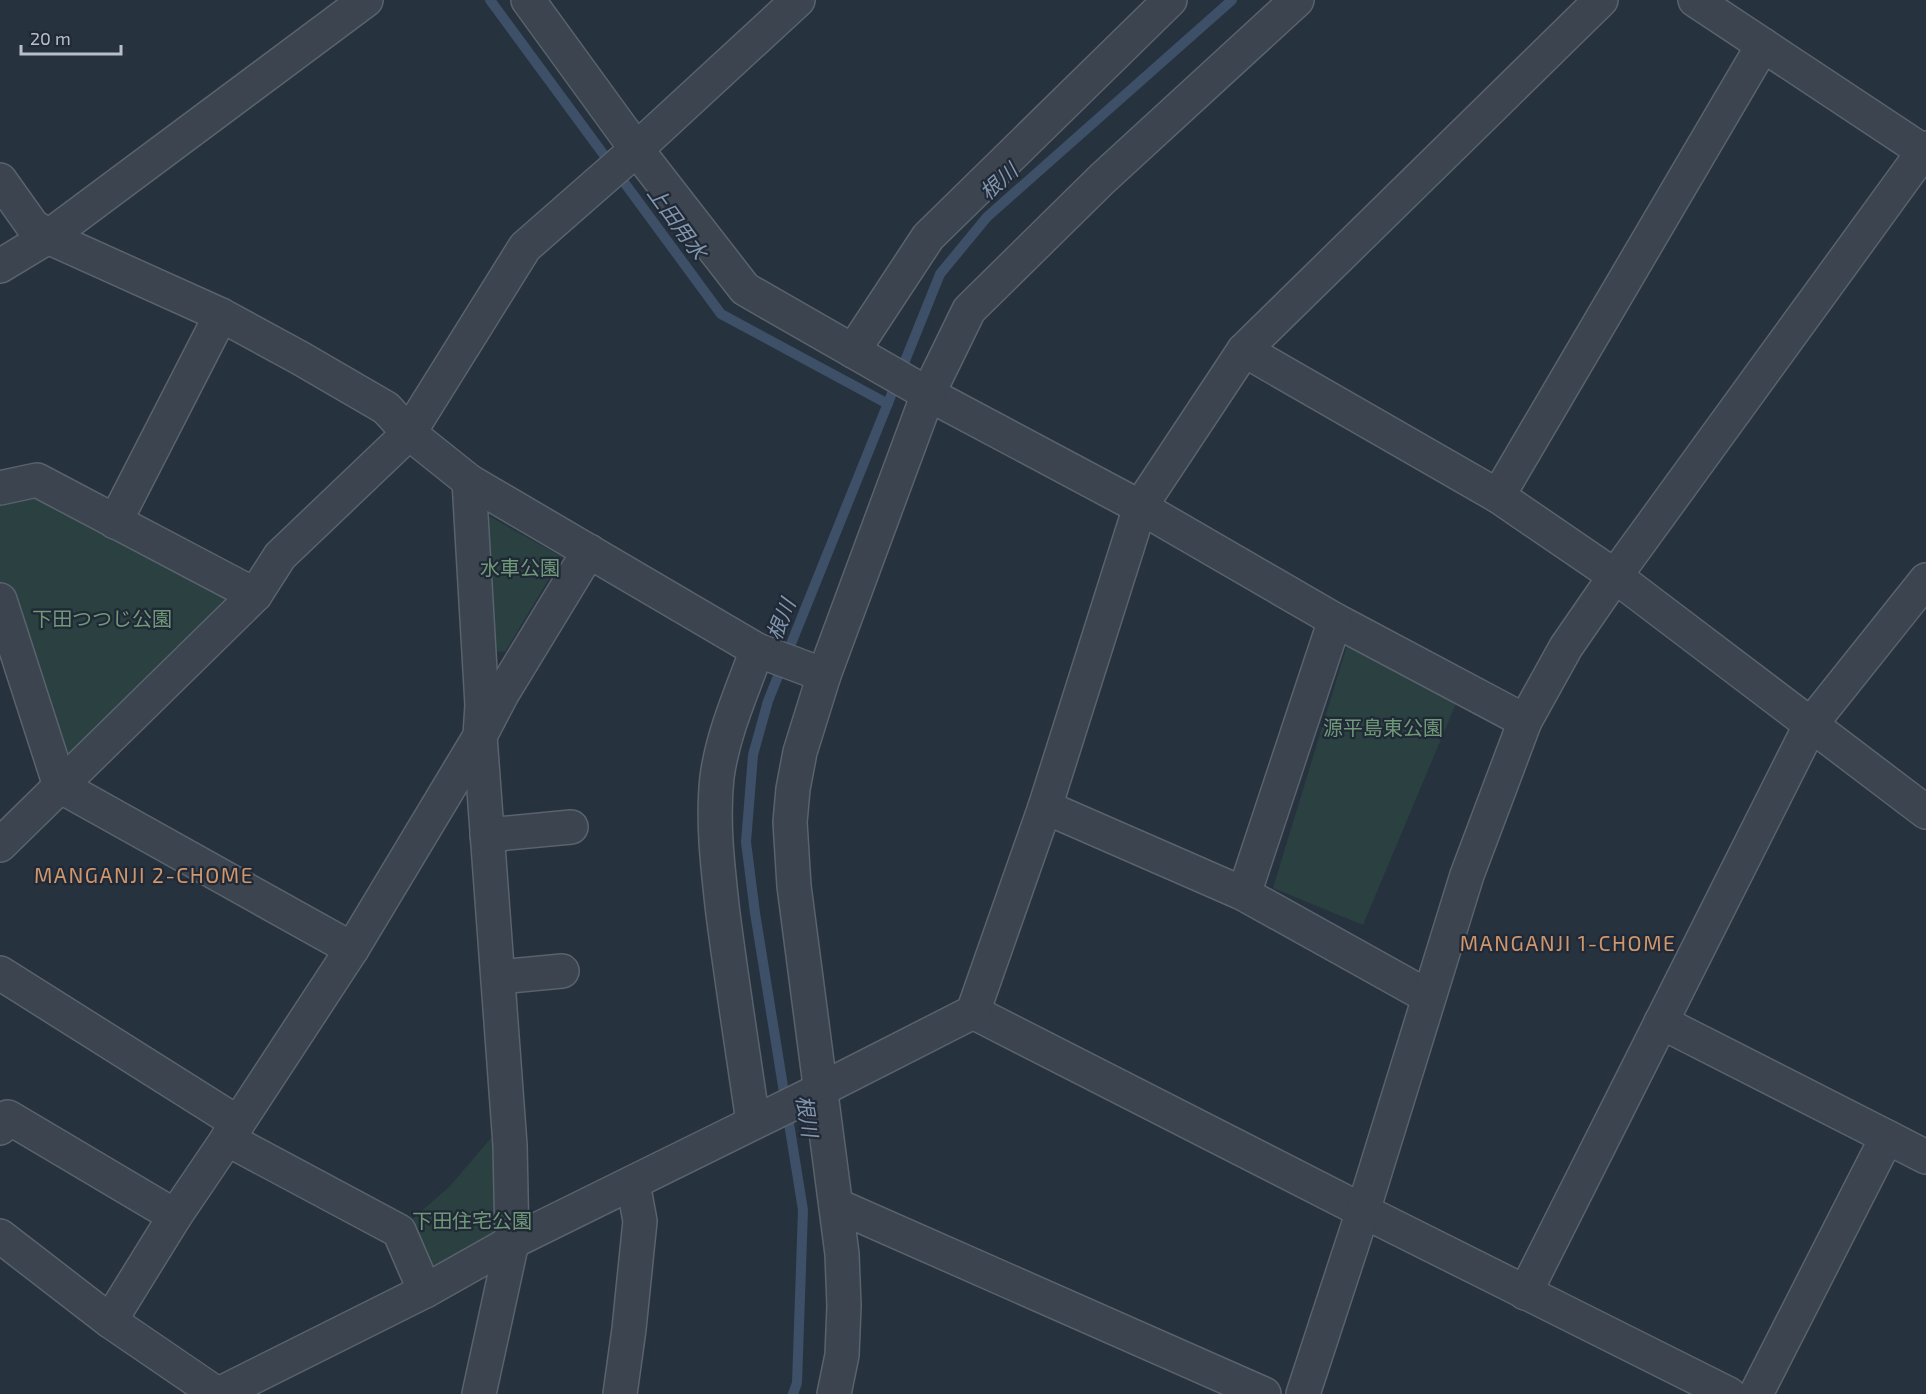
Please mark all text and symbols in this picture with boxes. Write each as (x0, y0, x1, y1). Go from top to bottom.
scale bar (21, 18, 122, 56)
text: 20 m (30, 27, 71, 49)
water label: 根川 (974, 156, 1023, 204)
water label: 上田用水 (643, 181, 714, 265)
park label: 水車公園 (480, 555, 560, 579)
water label: 根川 (761, 593, 800, 643)
park label: 下田つつじ公園 (32, 606, 172, 630)
park label: 源平島東公園 (1323, 715, 1443, 739)
district label: MANGANJI 2-CHOME (34, 862, 254, 887)
district label: MANGANJI 1-CHOME (1460, 930, 1676, 955)
water label: 根川 (792, 1093, 824, 1141)
park label: 下田住宅公園 (412, 1208, 532, 1232)

